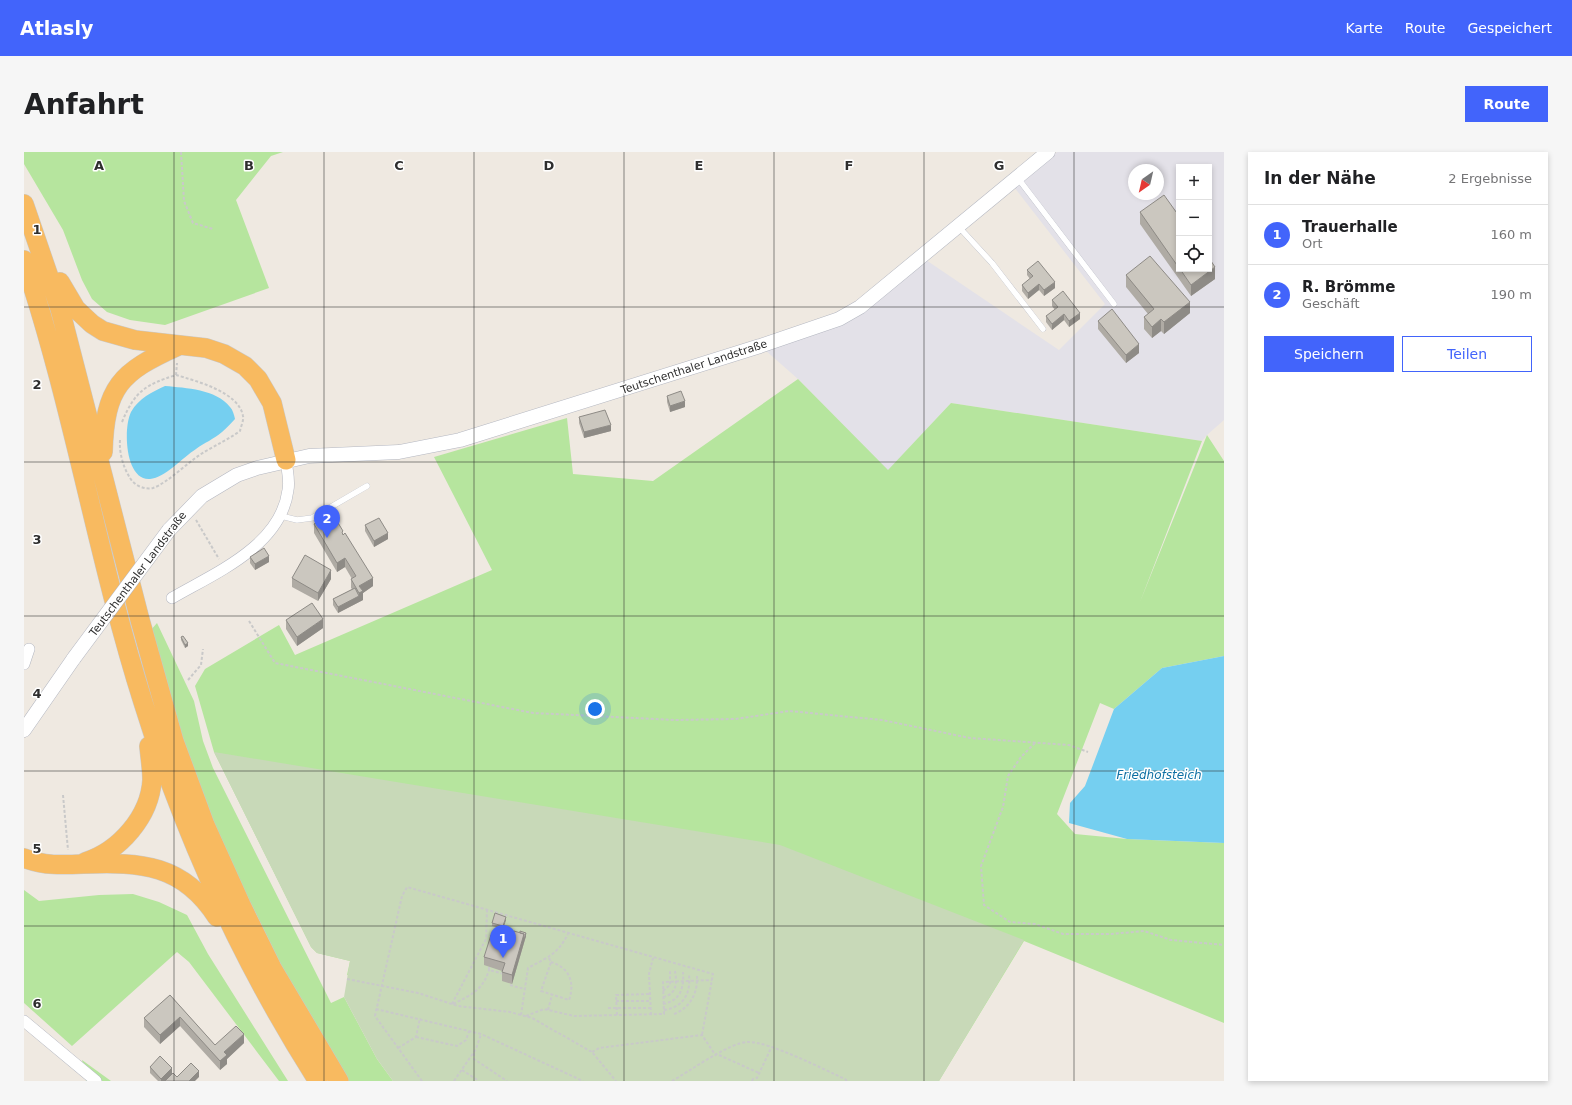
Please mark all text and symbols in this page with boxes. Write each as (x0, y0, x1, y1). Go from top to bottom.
text: Atlasly (20, 17, 93, 39)
text: Karte (1345, 20, 1383, 36)
text: Route (1405, 20, 1445, 36)
text: Gespeichert (1467, 20, 1552, 36)
button: Route (1465, 86, 1548, 122)
text: Anfahrt (24, 88, 144, 121)
text: A (94, 158, 104, 173)
text: B (244, 158, 254, 173)
text: C (394, 158, 404, 173)
text: D (544, 158, 555, 173)
text: E (695, 158, 703, 173)
text: F (845, 158, 853, 173)
text: G (994, 158, 1004, 173)
north arrow (1128, 164, 1164, 200)
map controls (1176, 164, 1212, 272)
button: + (1176, 164, 1212, 200)
text: In der Nähe (1264, 168, 1376, 188)
text: 2 Ergebnisse (1448, 171, 1532, 186)
button: − (1176, 200, 1212, 236)
text: Trauerhalle (1302, 218, 1398, 236)
text: 1 (32, 222, 42, 237)
text: 1 (1272, 227, 1282, 242)
text: 160 m (1490, 227, 1532, 242)
button: locate (1176, 236, 1212, 272)
text: Ort (1302, 236, 1323, 251)
text: R. Brömme (1302, 278, 1395, 296)
text: 2 (1272, 287, 1282, 302)
text: 190 m (1490, 287, 1532, 302)
text: Geschäft (1302, 296, 1360, 311)
button: Speichern (1264, 336, 1394, 372)
button: Teilen (1402, 336, 1532, 372)
street label: Teutschenthaler Landstraße (618, 337, 769, 397)
text: 2 (32, 377, 42, 392)
pin: 2 (314, 505, 340, 538)
street label: Teutschenthaler Landstraße (86, 509, 189, 640)
text: 3 (32, 532, 42, 547)
text: 4 (32, 686, 42, 701)
your location (585, 699, 605, 719)
water label: Friedhofsteich (1116, 768, 1202, 782)
text: 5 (32, 841, 42, 856)
pin: 1 (490, 925, 516, 958)
text: 6 (32, 996, 42, 1011)

